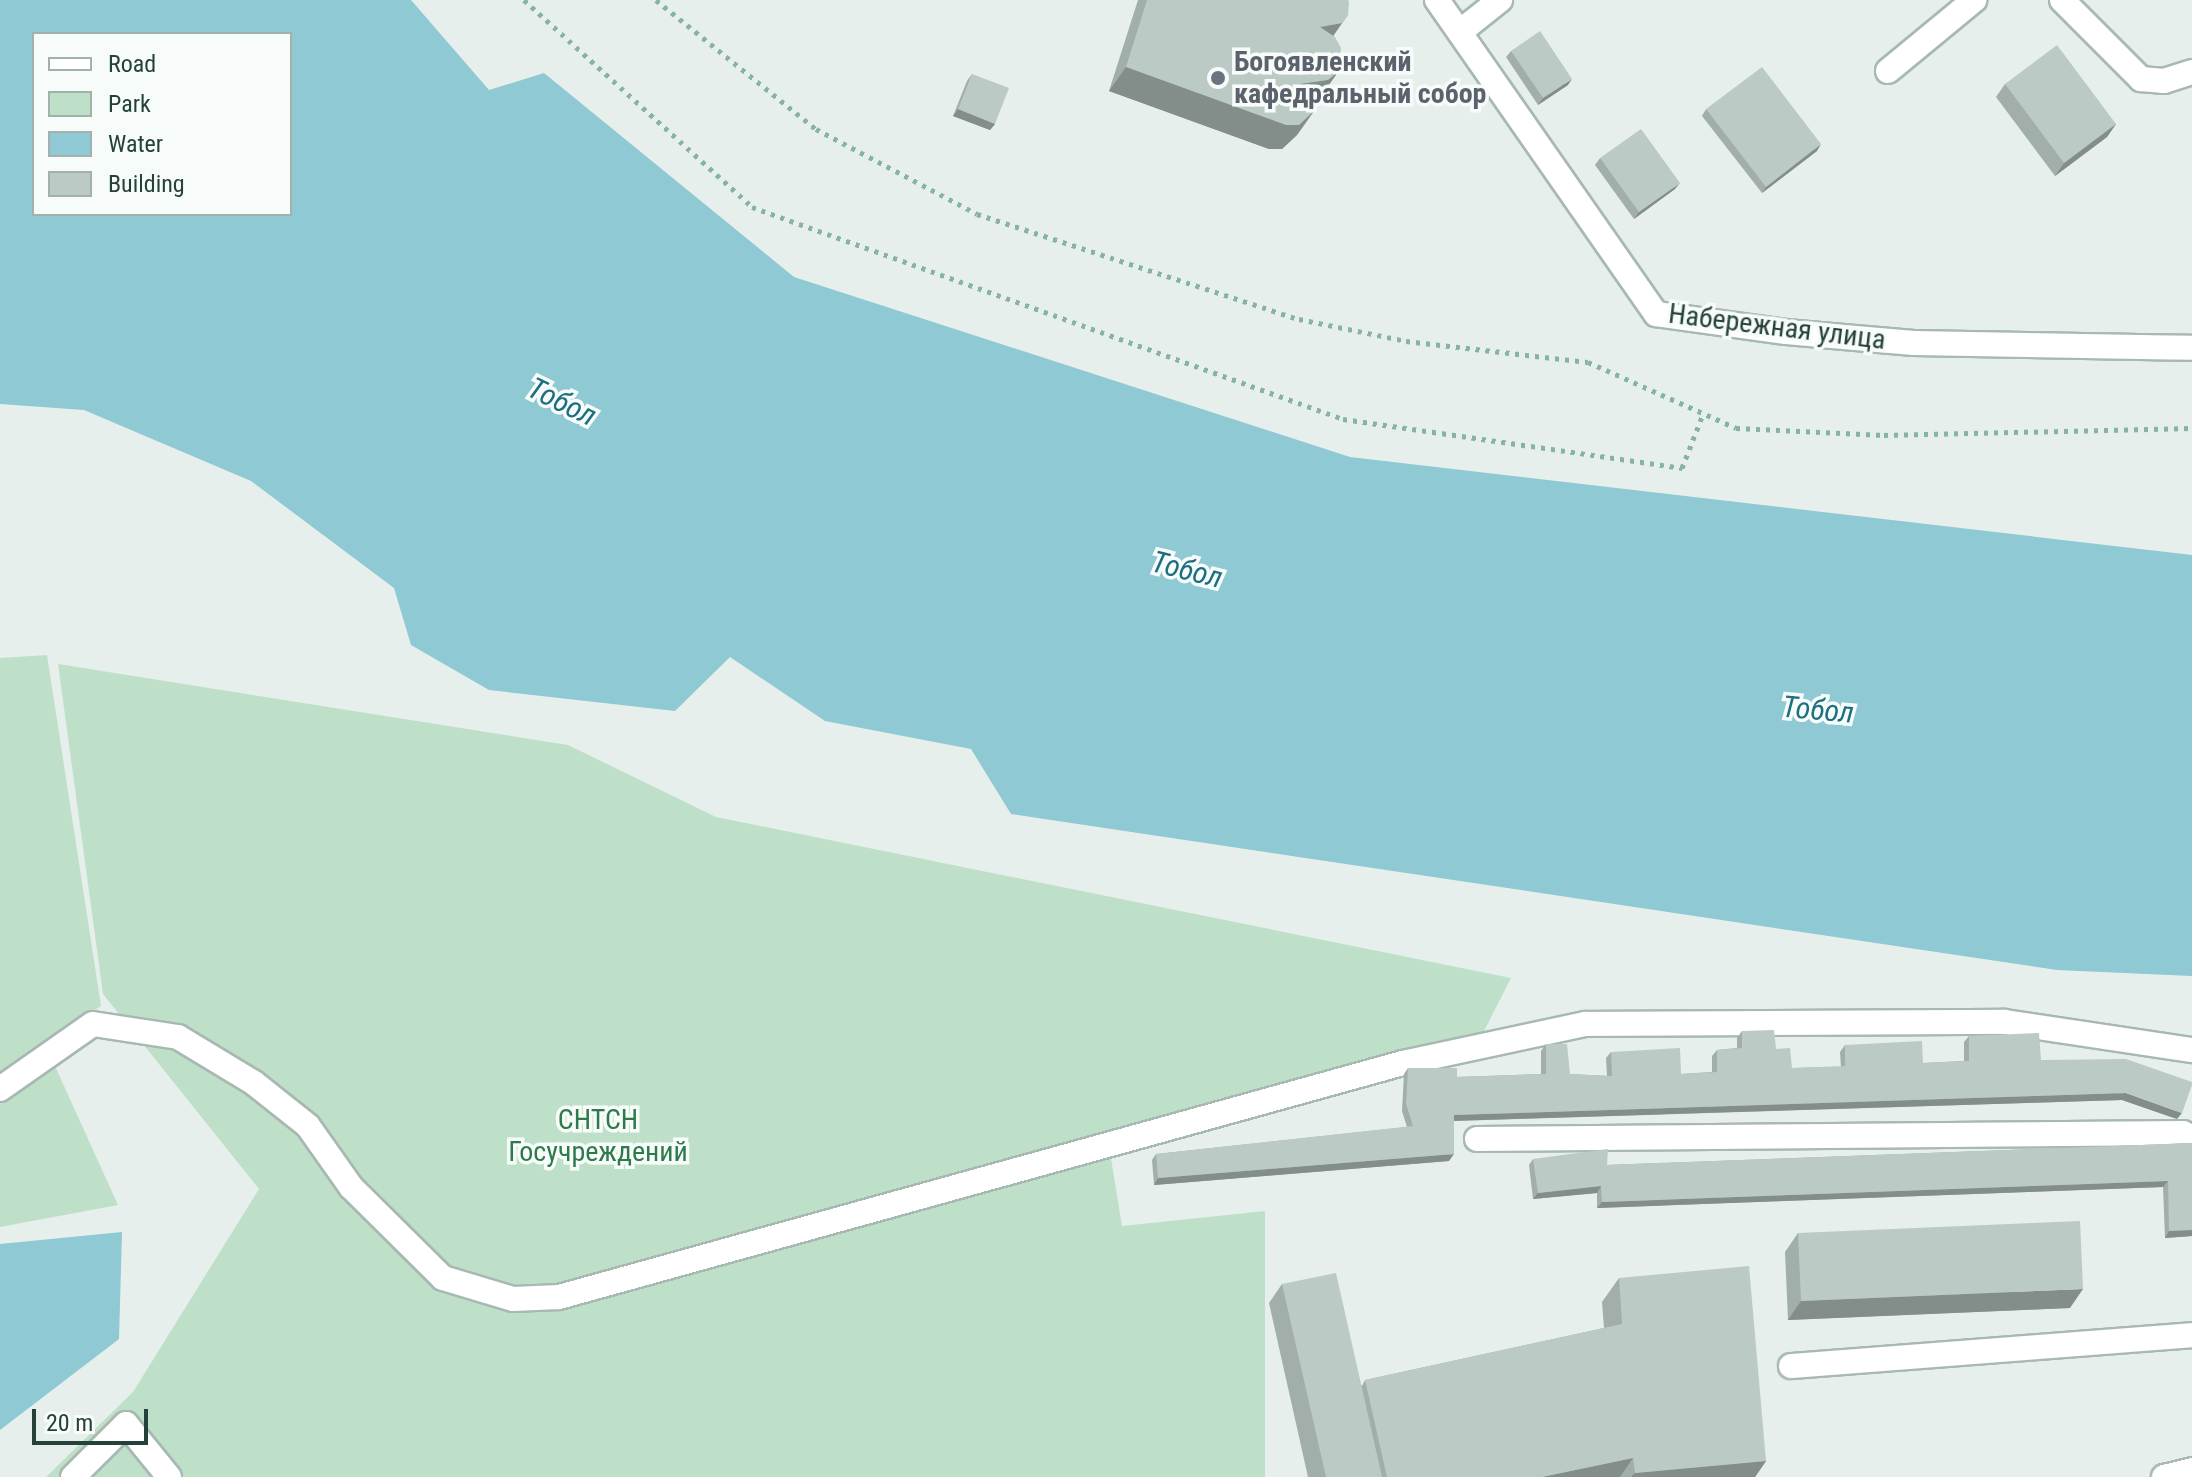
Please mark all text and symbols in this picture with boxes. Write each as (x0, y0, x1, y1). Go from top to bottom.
legend (32, 32, 292, 216)
place label: Богоявленский кафедральный собор (1234, 45, 1486, 111)
text: Road (108, 50, 156, 78)
marker: Богоявленский кафедральный собор (1209, 69, 1227, 87)
text: Park (108, 90, 151, 118)
text: Water (108, 130, 163, 158)
text: Building (108, 170, 185, 198)
street label: Набережная улица (1667, 297, 1887, 357)
water label: Тобол (522, 370, 602, 434)
water label: Тобол (1148, 544, 1226, 596)
water label: Тобол (1781, 689, 1855, 731)
park label: СНТСН Госучреждений (508, 1103, 688, 1169)
scale bar (36, 1393, 152, 1443)
text: 20 m (46, 1409, 93, 1437)

